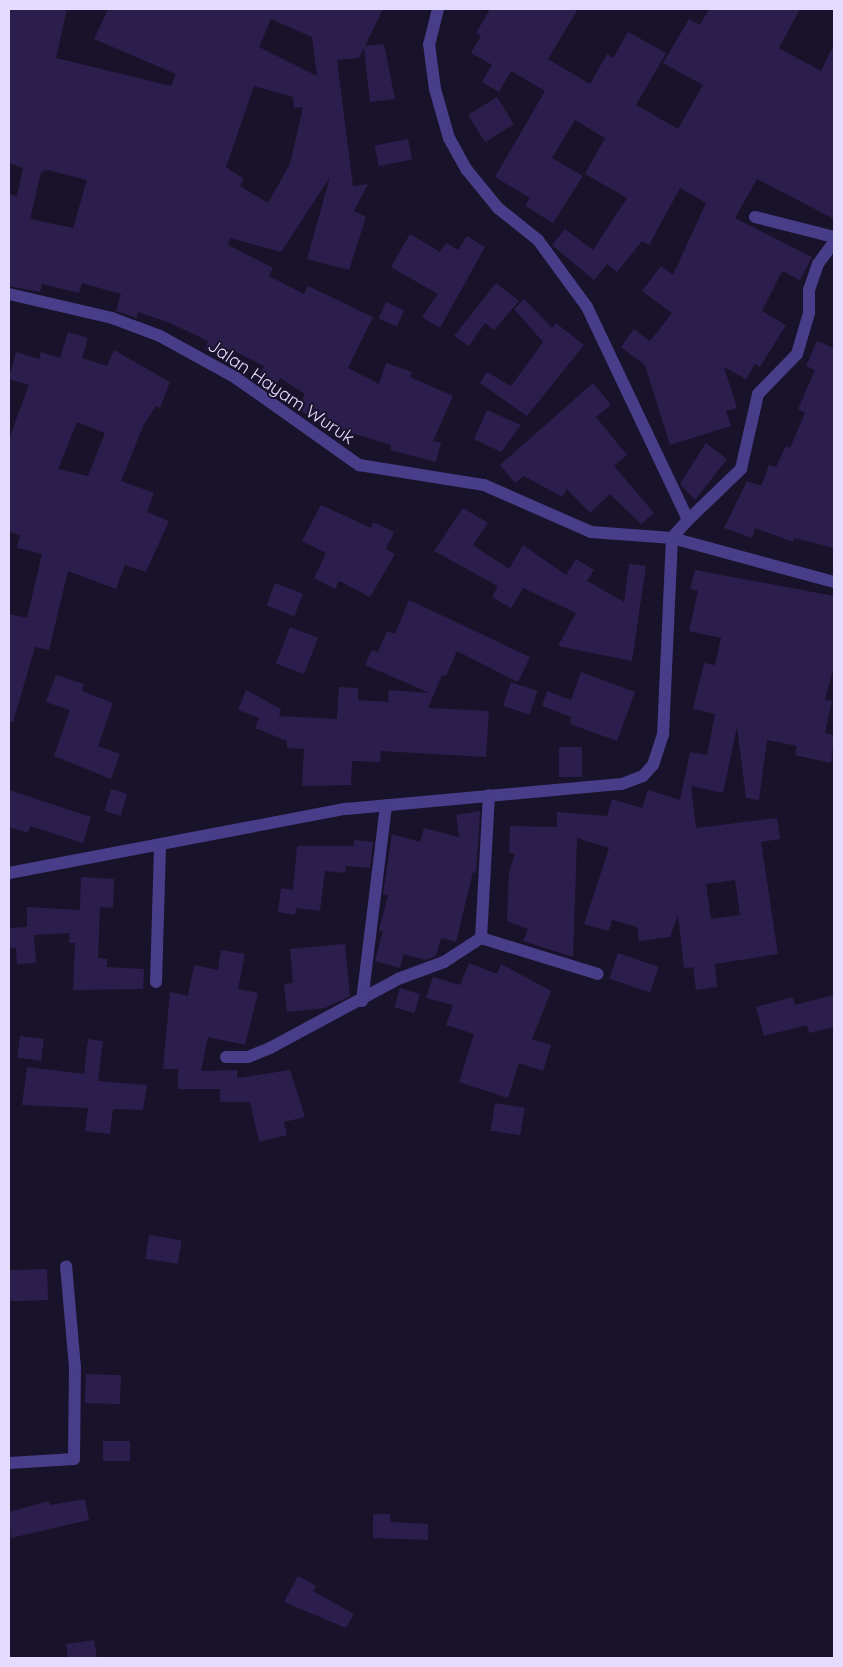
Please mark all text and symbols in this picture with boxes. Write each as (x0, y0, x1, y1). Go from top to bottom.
street label: Jalan Hayam Wuruk (204, 335, 358, 449)

